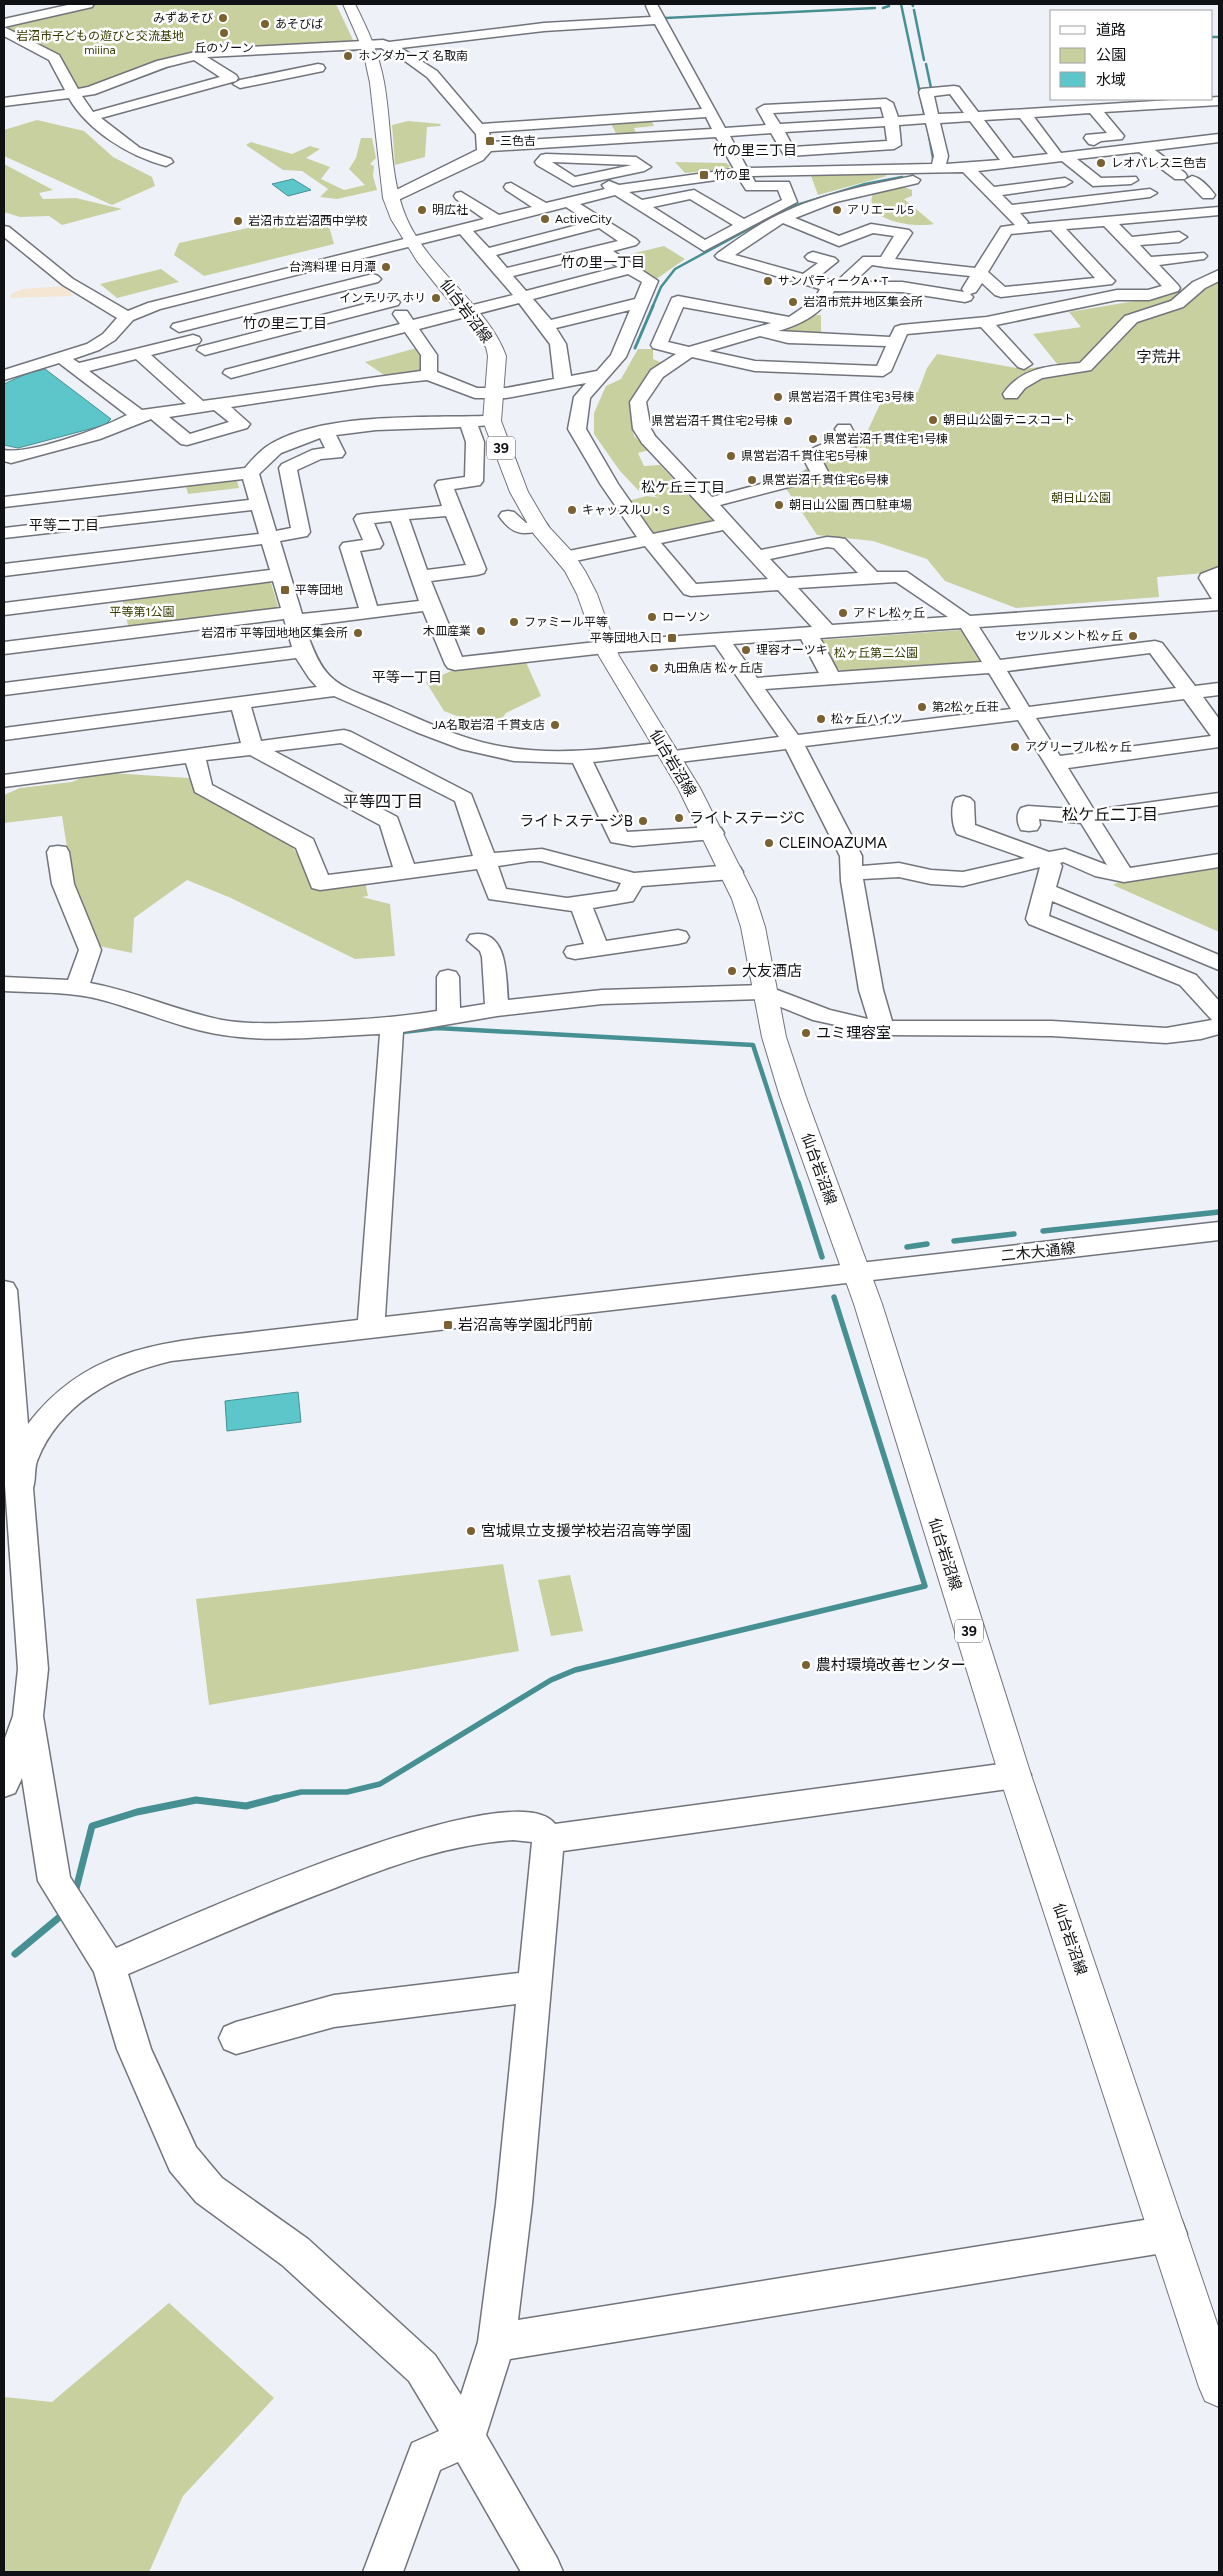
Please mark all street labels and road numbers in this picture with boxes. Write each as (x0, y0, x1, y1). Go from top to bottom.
street label: 仙台岩沼線 (436, 276, 496, 346)
road number: 39 (487, 436, 515, 459)
street label: 仙台岩沼線 (646, 726, 700, 800)
street label: 仙台岩沼線 (798, 1131, 840, 1207)
street label: 二木大通線 (1000, 1239, 1076, 1265)
street label: 仙台岩沼線 (925, 1516, 965, 1592)
road number: 39 (955, 1620, 983, 1642)
street label: 仙台岩沼線 (1049, 1901, 1091, 1977)

